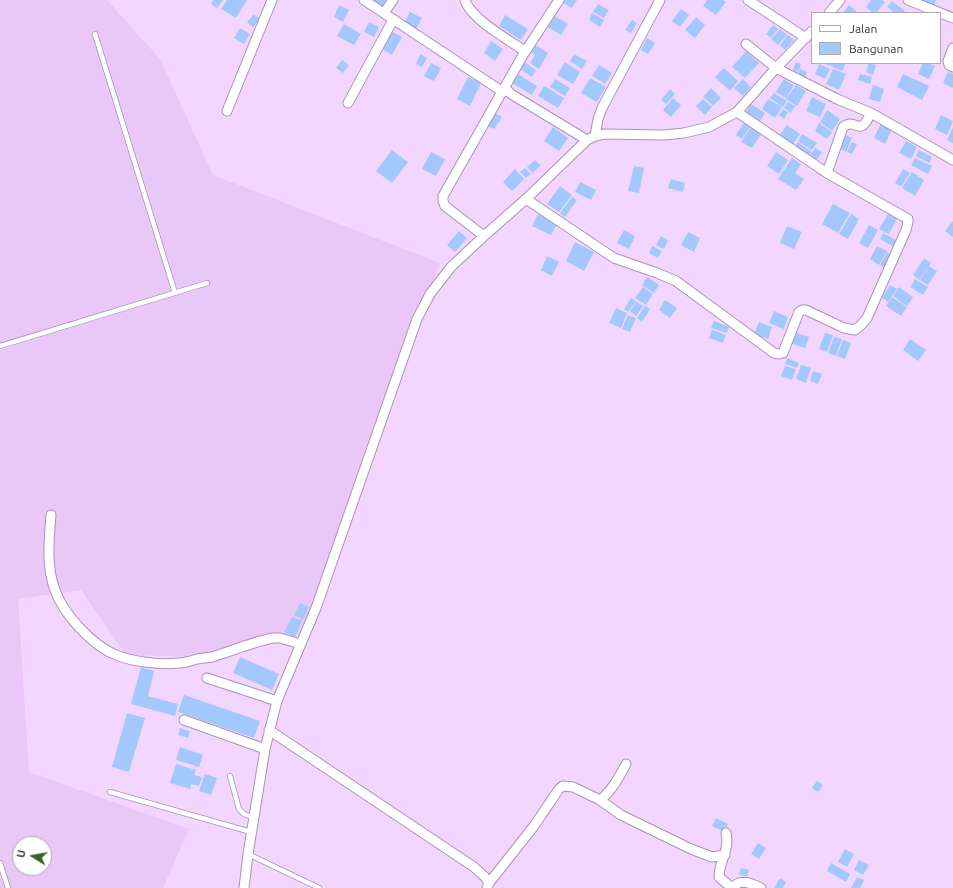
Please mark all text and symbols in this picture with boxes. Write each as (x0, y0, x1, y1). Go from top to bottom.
legend (811, 12, 941, 64)
text: Jalan (849, 22, 877, 35)
text: Bangunan (849, 42, 903, 55)
north arrow (12, 836, 52, 876)
text: U (15, 849, 28, 859)

